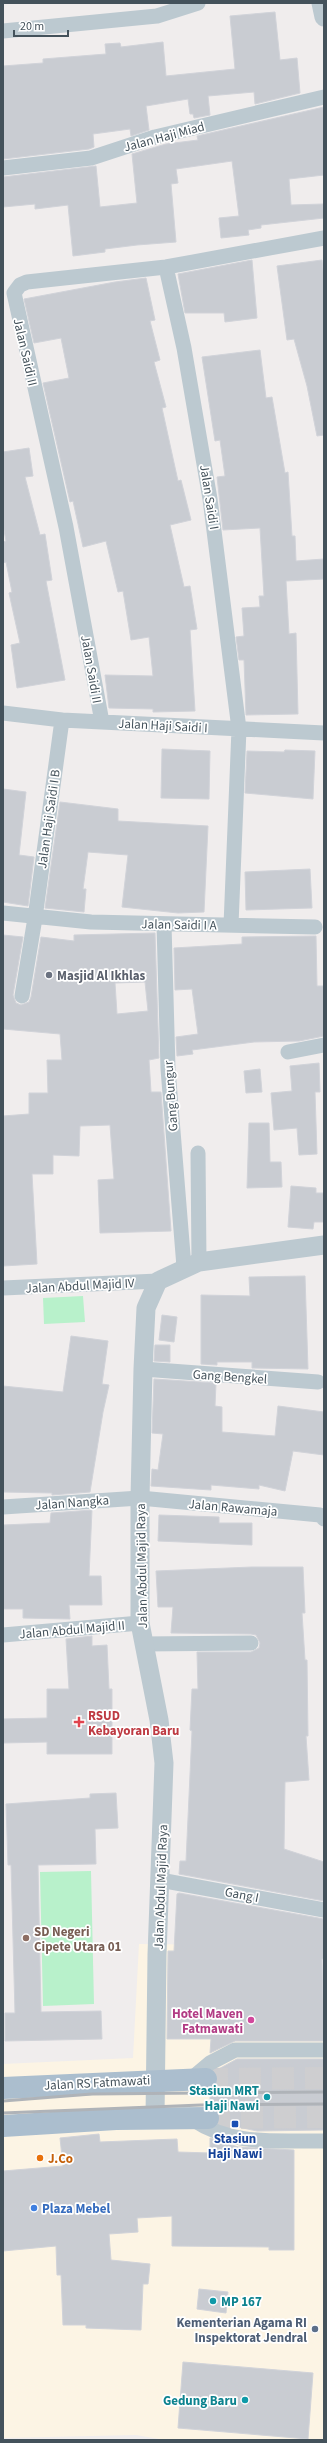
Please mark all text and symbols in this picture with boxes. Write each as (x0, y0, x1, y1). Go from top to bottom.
scale bar (14, 12, 68, 38)
text: 20 m (20, 18, 44, 35)
street label: Jalan Haji Miad (122, 118, 207, 156)
street label: Jalan Saidi II (9, 317, 42, 388)
street label: Jalan Saidi I (195, 463, 223, 531)
street label: Jalan Saidi II (76, 634, 106, 705)
street label: Jalan Haji Saidi I (118, 715, 208, 737)
street label: Jalan Haji Saidi I B (33, 768, 65, 870)
street label: Jalan Saidi I A (141, 915, 218, 935)
place label: Masjid Al Ikhlas (57, 967, 146, 985)
marker: Masjid Al Ikhlas (44, 970, 54, 980)
street label: Gang Bungur (160, 1060, 182, 1132)
street label: Jalan Abdul Majid IV (25, 1274, 135, 1298)
street label: Gang Bengkel (192, 1365, 268, 1389)
street label: Jalan Nangka (35, 1491, 110, 1515)
street label: Jalan Rawamaja (188, 1495, 278, 1521)
street label: Jalan Abdul Majid Raya (132, 1503, 152, 1629)
street label: Jalan Abdul Majid II (19, 1616, 126, 1644)
place label: RSUD Kebayoran Baru (88, 1707, 180, 1740)
marker: RSUD Kebayoran Baru (73, 1716, 85, 1728)
street label: Jalan Abdul Majid Raya (150, 1824, 172, 1950)
street label: Gang I (223, 1883, 260, 1907)
place label: SD Negeri Cipete Utara 01 (34, 1923, 122, 1956)
marker: SD Negeri Cipete Utara 01 (21, 1933, 31, 1943)
place label: Hotel Maven Fatmawati (172, 2005, 243, 2038)
marker: Hotel Maven Fatmawati (246, 2015, 256, 2025)
street label: Jalan RS Fatmawati (43, 2071, 151, 2095)
place label: Stasiun MRT Haji Nawi (189, 2082, 259, 2115)
marker: Stasiun MRT Haji Nawi (262, 2092, 272, 2102)
marker: Stasiun Haji Nawi (230, 2119, 240, 2129)
place label: Stasiun Haji Nawi (208, 2130, 262, 2163)
place label: J.Co (48, 2150, 73, 2168)
marker: J.Co (35, 2153, 45, 2163)
place label: Plaza Mebel (42, 2200, 110, 2218)
marker: Plaza Mebel (29, 2203, 39, 2213)
place label: MP 167 (221, 2293, 262, 2311)
marker: MP 167 (208, 2296, 218, 2306)
place label: Kementerian Agama RI Inspektorat Jendral (177, 2314, 307, 2347)
marker: Kementerian Agama RI Inspektorat Jendral (310, 2324, 320, 2334)
place label: Gedung Baru (163, 2392, 237, 2410)
marker: Gedung Baru (240, 2395, 250, 2405)

